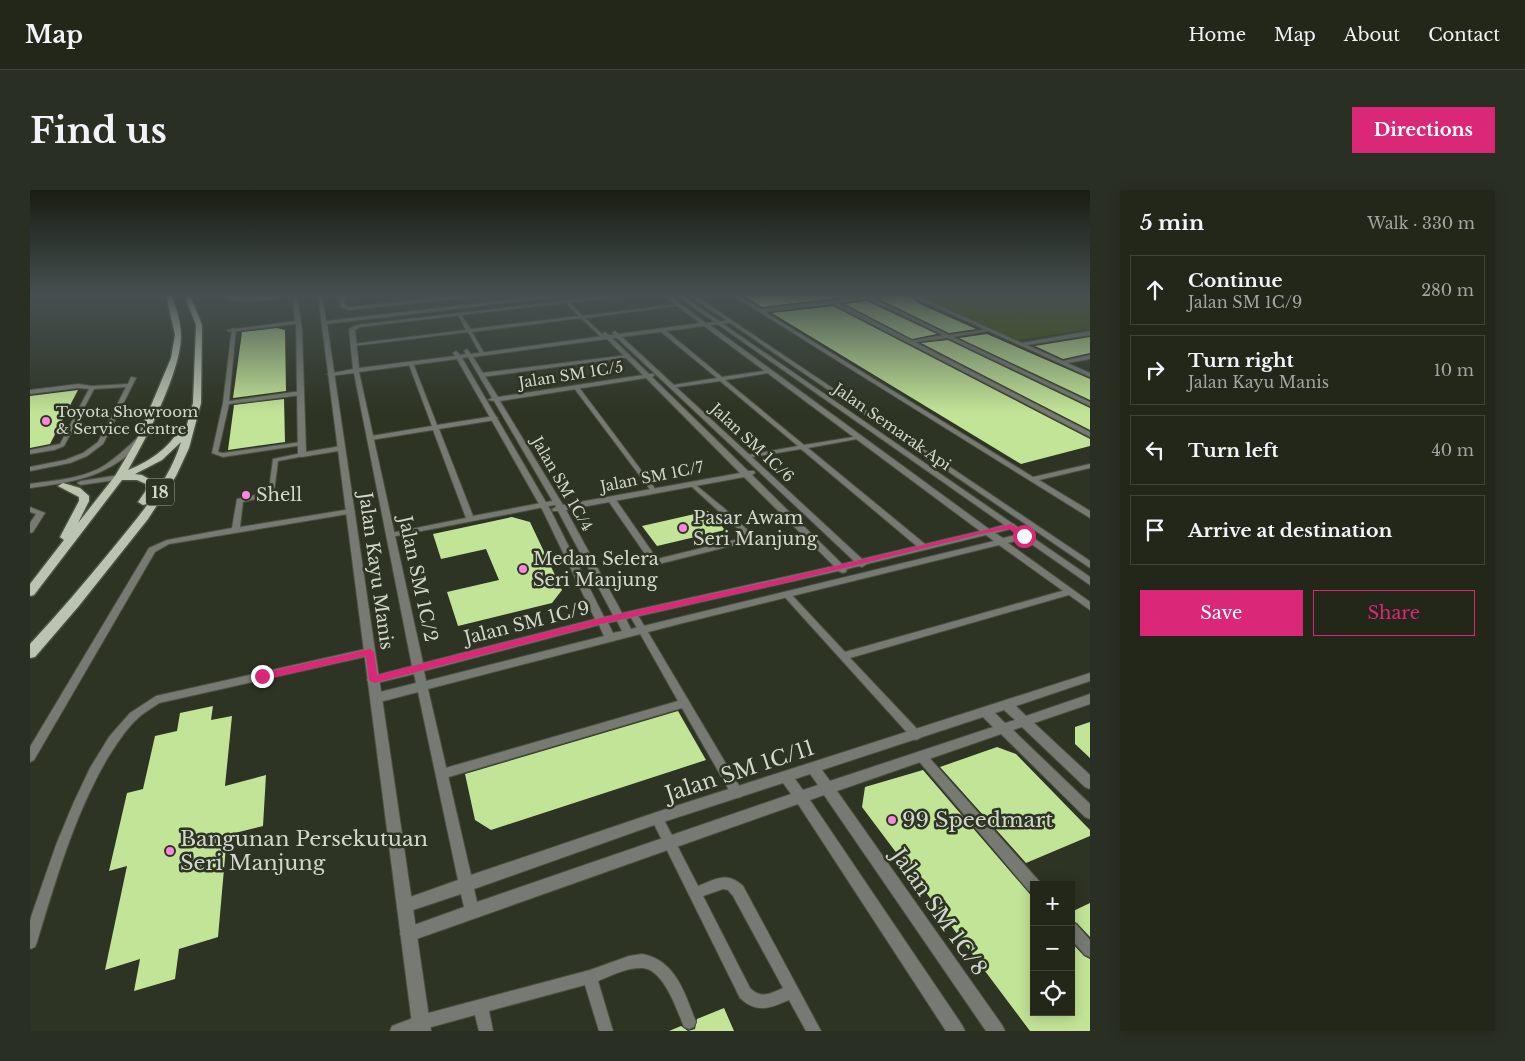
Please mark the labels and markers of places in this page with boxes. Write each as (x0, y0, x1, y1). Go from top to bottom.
place label: Toyota Showroom & Service Centre (56, 402, 198, 438)
marker: Toyota Showroom & Service Centre (40, 415, 52, 427)
place label: Shell (256, 484, 302, 506)
marker: Shell (240, 489, 252, 501)
place label: Pasar Awam Seri Manjung (693, 507, 818, 550)
marker: Pasar Awam Seri Manjung (677, 522, 689, 534)
place label: Medan Selera Seri Manjung (533, 548, 659, 591)
marker: Medan Selera Seri Manjung (517, 563, 529, 575)
place label: 99 Speedmart (902, 807, 1053, 833)
marker: 99 Speedmart (886, 814, 898, 826)
place label: Bangunan Persekutuan Seri Manjung (180, 826, 428, 876)
marker: Bangunan Persekutuan Seri Manjung (164, 845, 176, 857)

